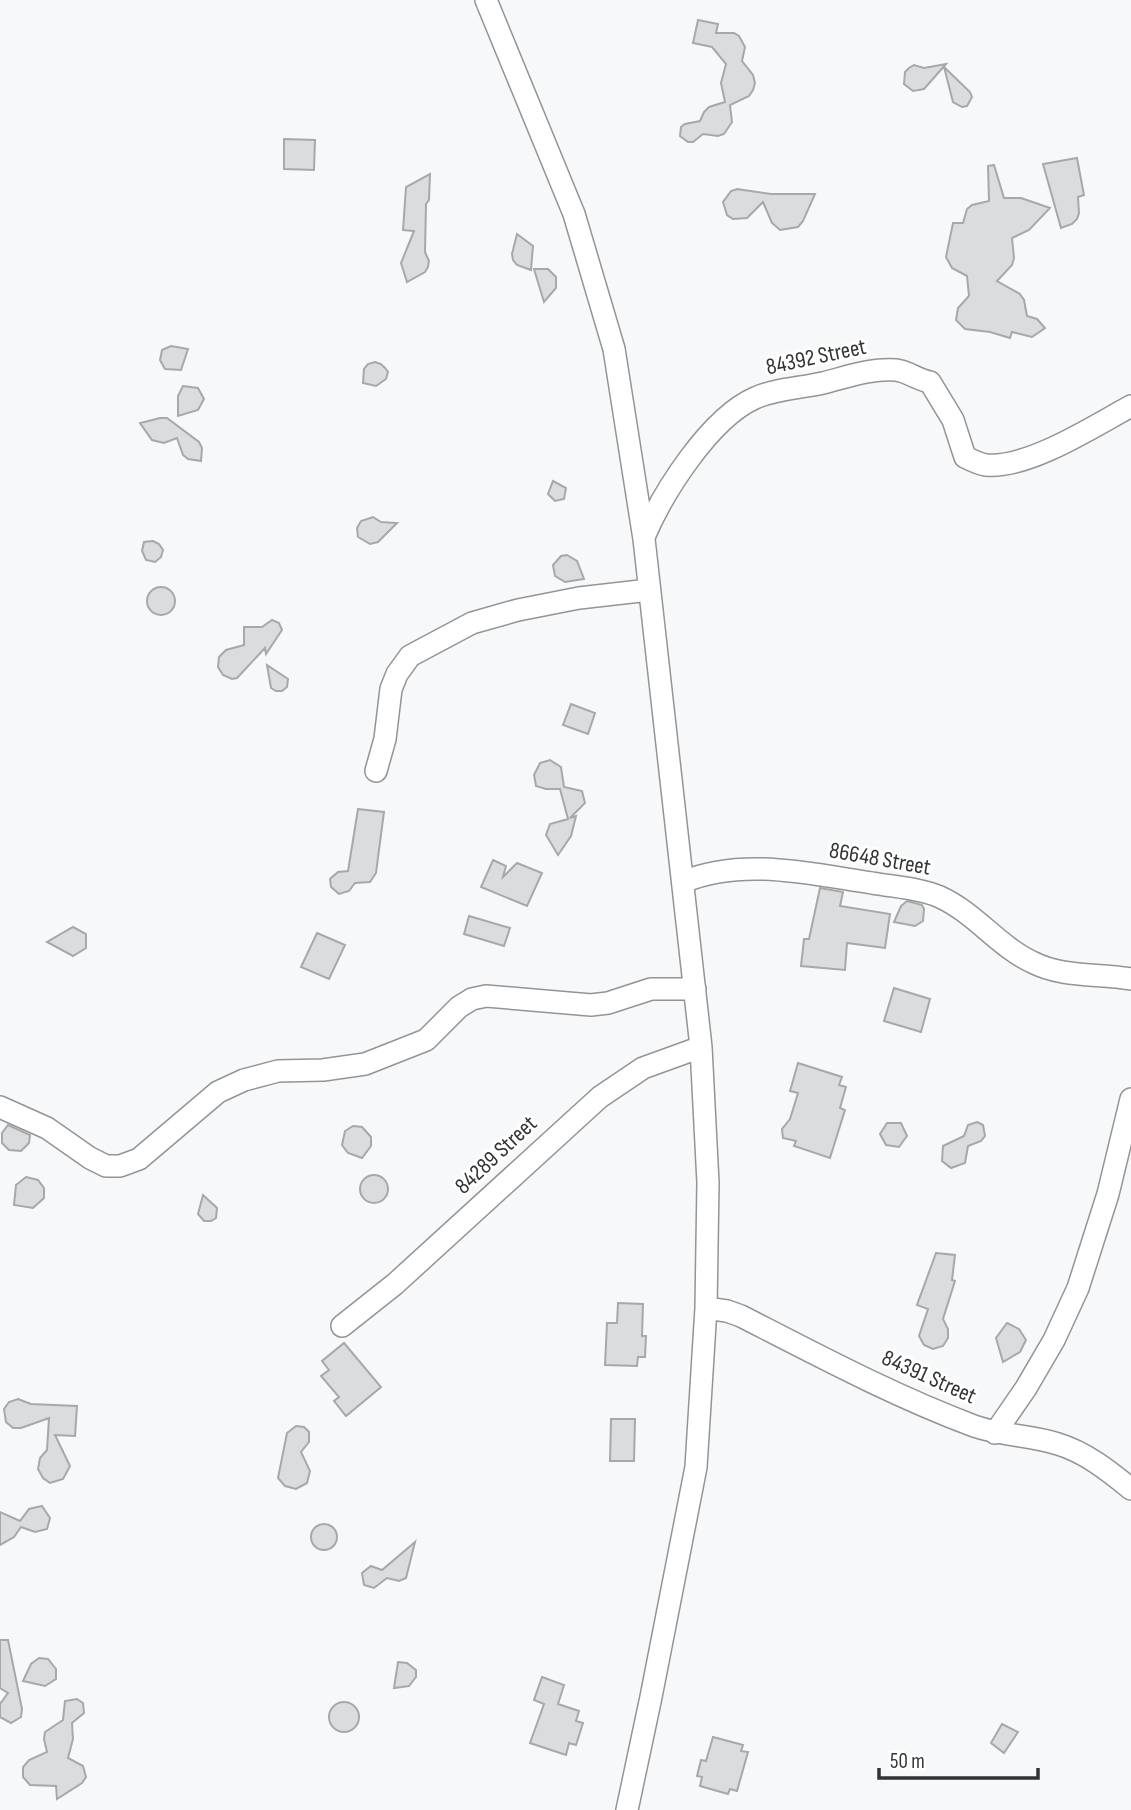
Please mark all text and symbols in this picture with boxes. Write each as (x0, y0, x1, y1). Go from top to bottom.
street label: 84392 Street (763, 333, 869, 381)
street label: 86648 Street (827, 836, 933, 882)
street label: 84289 Street (449, 1110, 543, 1200)
street label: 84391 Street (877, 1344, 981, 1410)
scale bar (879, 1736, 1038, 1780)
text: 50 m (890, 1749, 925, 1774)

